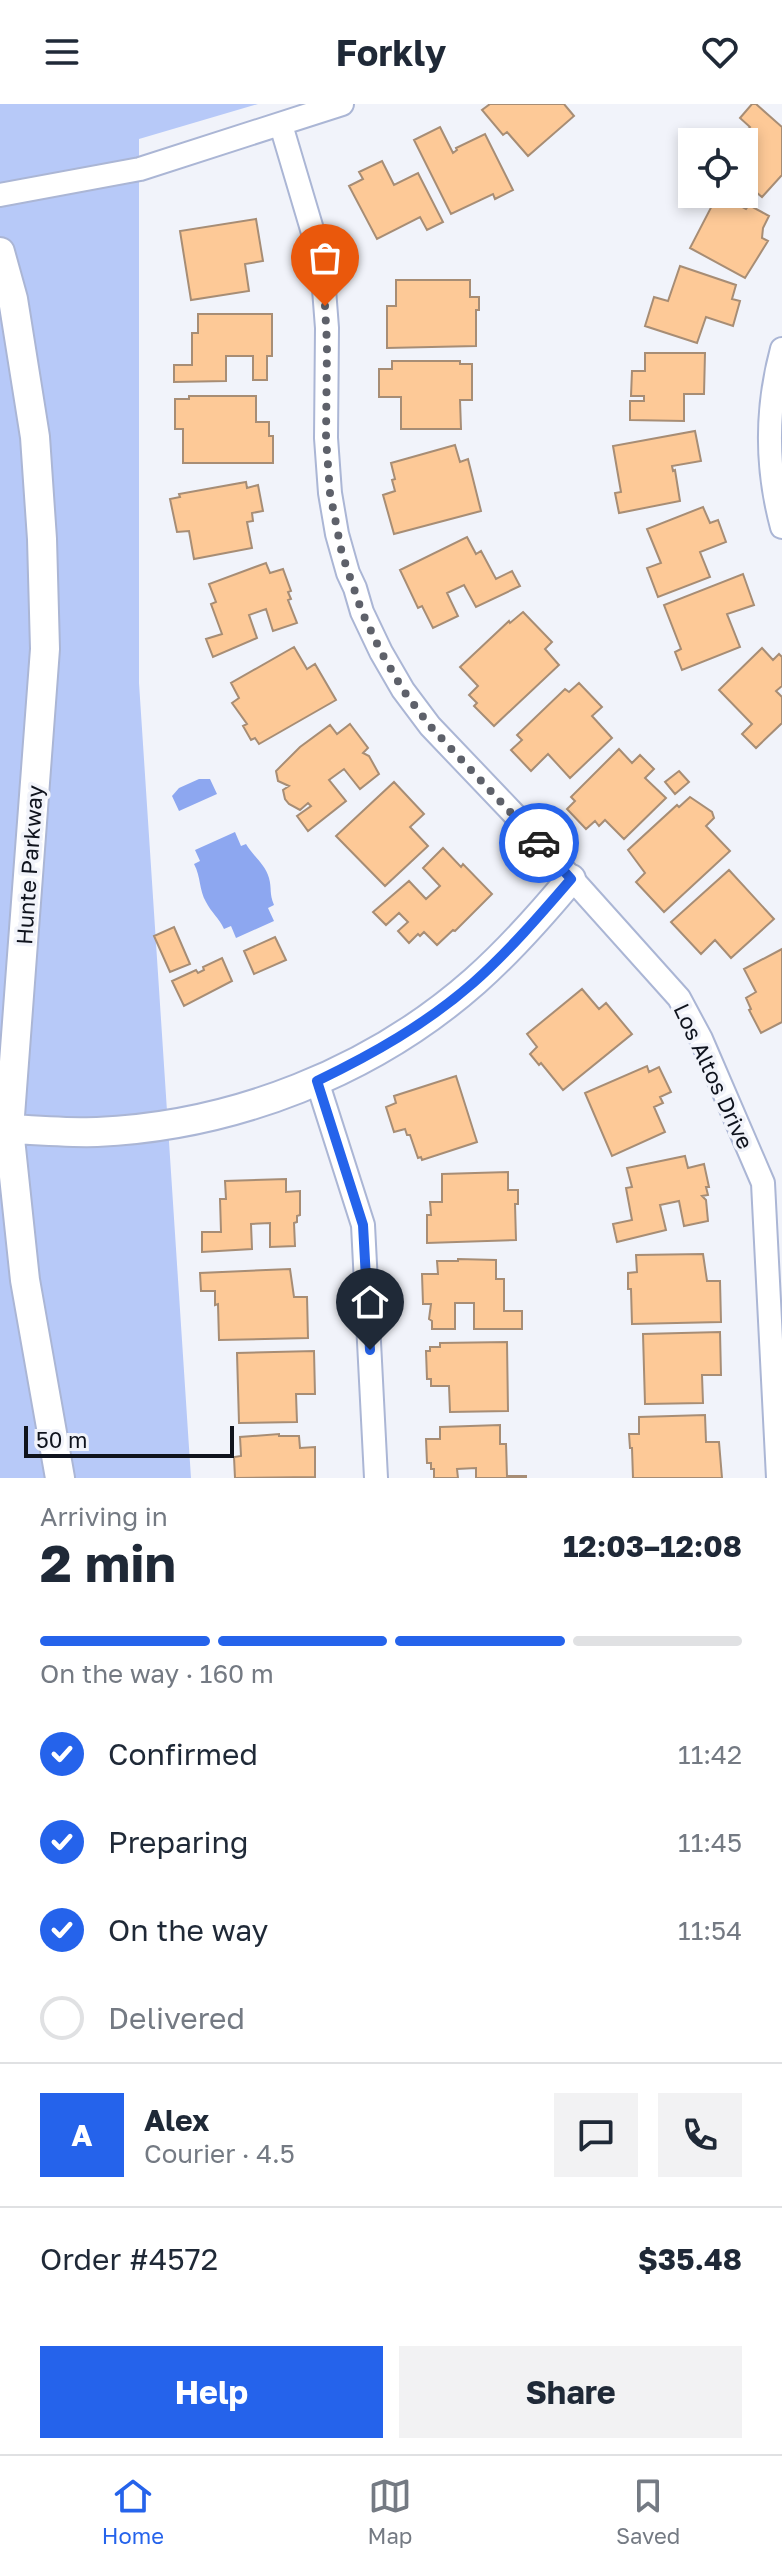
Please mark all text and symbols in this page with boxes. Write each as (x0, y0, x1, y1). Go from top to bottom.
icon: menu (40, 30, 84, 74)
icon: heart (698, 30, 742, 74)
text: Forkly (336, 31, 446, 74)
map controls (678, 128, 758, 208)
button: locate (678, 128, 758, 208)
pin (291, 224, 359, 306)
icon: bag (303, 236, 347, 280)
street label: Hunte Parkway (10, 784, 48, 946)
courier (499, 803, 579, 883)
icon: car (517, 821, 561, 865)
street label: Los Altos Drive (669, 999, 759, 1153)
pin (336, 1268, 404, 1350)
icon: home (348, 1280, 392, 1324)
scale bar (24, 1422, 234, 1458)
text: 50 m (36, 1426, 87, 1453)
text: Arriving in (40, 1501, 168, 1532)
text: 12:03–12:08 (563, 1528, 742, 1564)
text: 2 min (40, 1531, 176, 1593)
text: On the way · 160 m (40, 1658, 274, 1689)
icon: check (40, 1732, 84, 1776)
text: Confirmed (108, 1736, 258, 1772)
text: 11:42 (678, 1739, 742, 1770)
icon: check (40, 1820, 84, 1864)
text: Preparing (108, 1824, 249, 1860)
text: 11:45 (678, 1827, 742, 1858)
icon: check (40, 1908, 84, 1952)
text: On the way (108, 1912, 268, 1948)
text: 11:54 (678, 1915, 742, 1946)
text: Delivered (108, 2000, 245, 2036)
button: chat (554, 2093, 638, 2177)
button: phone (658, 2093, 742, 2177)
text: Alex (144, 2102, 209, 2138)
text: A (71, 2117, 93, 2153)
text: Courier · 4.5 (144, 2138, 295, 2169)
text: Order #4572 (40, 2241, 218, 2277)
text: $35.48 (638, 2241, 742, 2277)
button: Help (40, 2346, 383, 2438)
button: Share (399, 2346, 742, 2438)
tab: Home (102, 2474, 164, 2549)
tab: Map (368, 2474, 412, 2549)
tab: Saved (616, 2474, 680, 2549)

